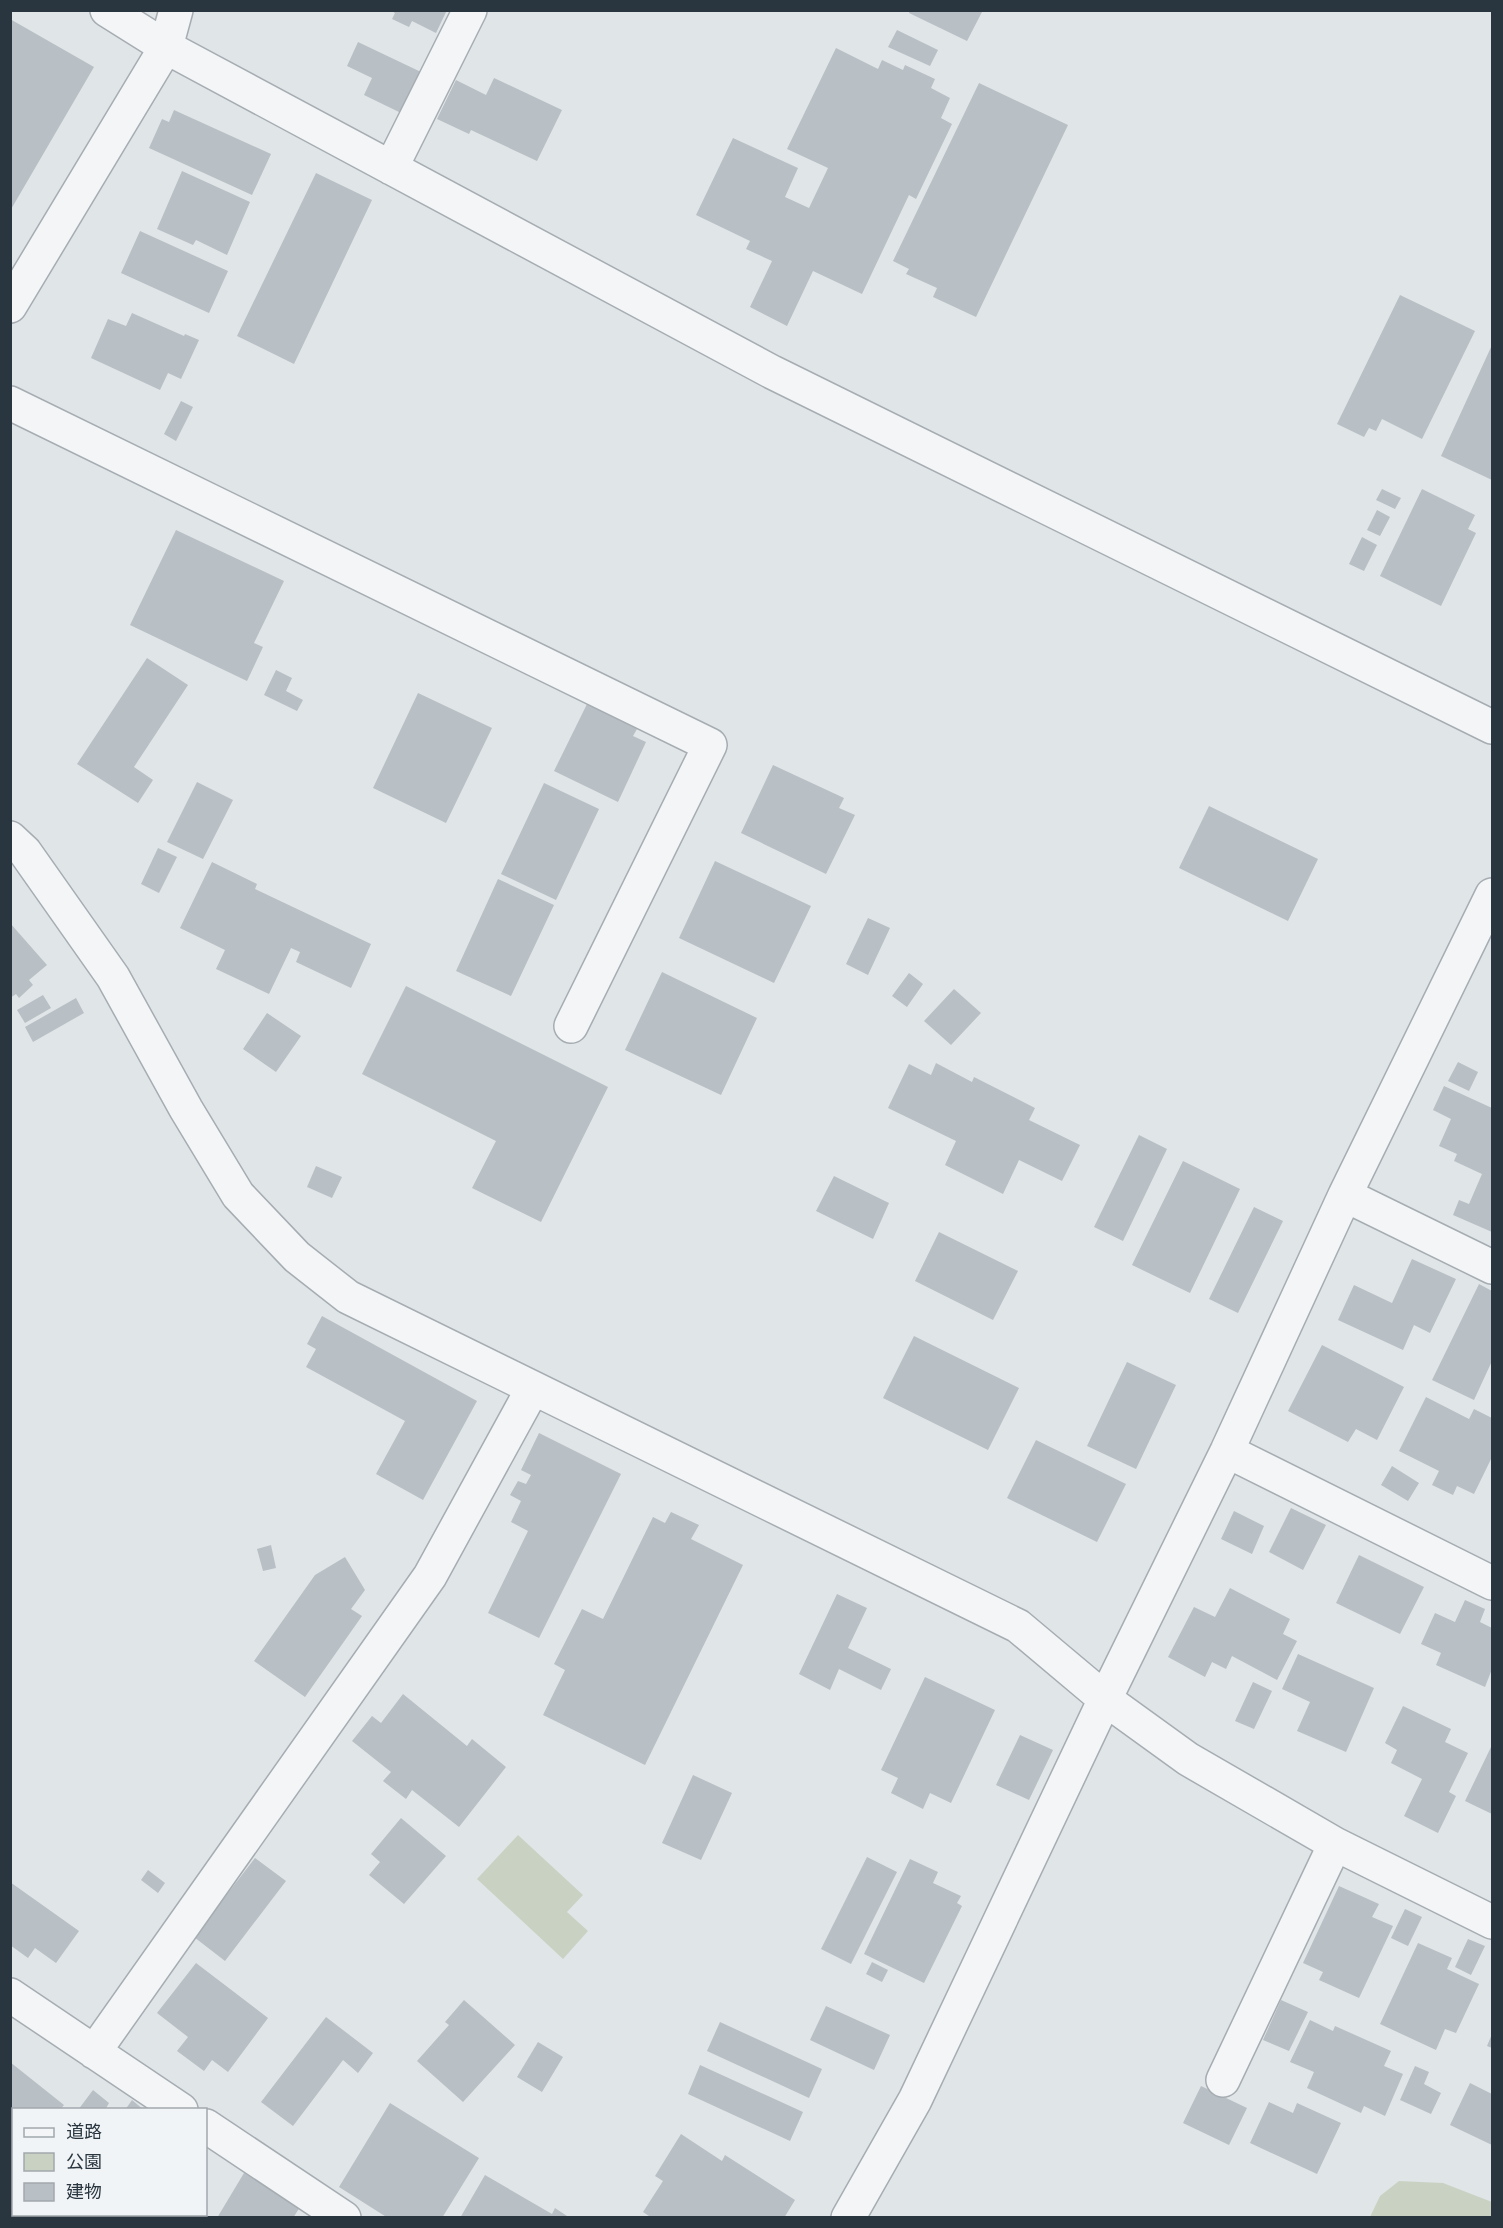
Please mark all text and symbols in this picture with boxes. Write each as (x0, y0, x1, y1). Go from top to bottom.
legend (12, 2108, 207, 2216)
text: 道路 (66, 2118, 102, 2145)
text: 公園 (66, 2148, 102, 2175)
text: 建物 (66, 2178, 102, 2205)

